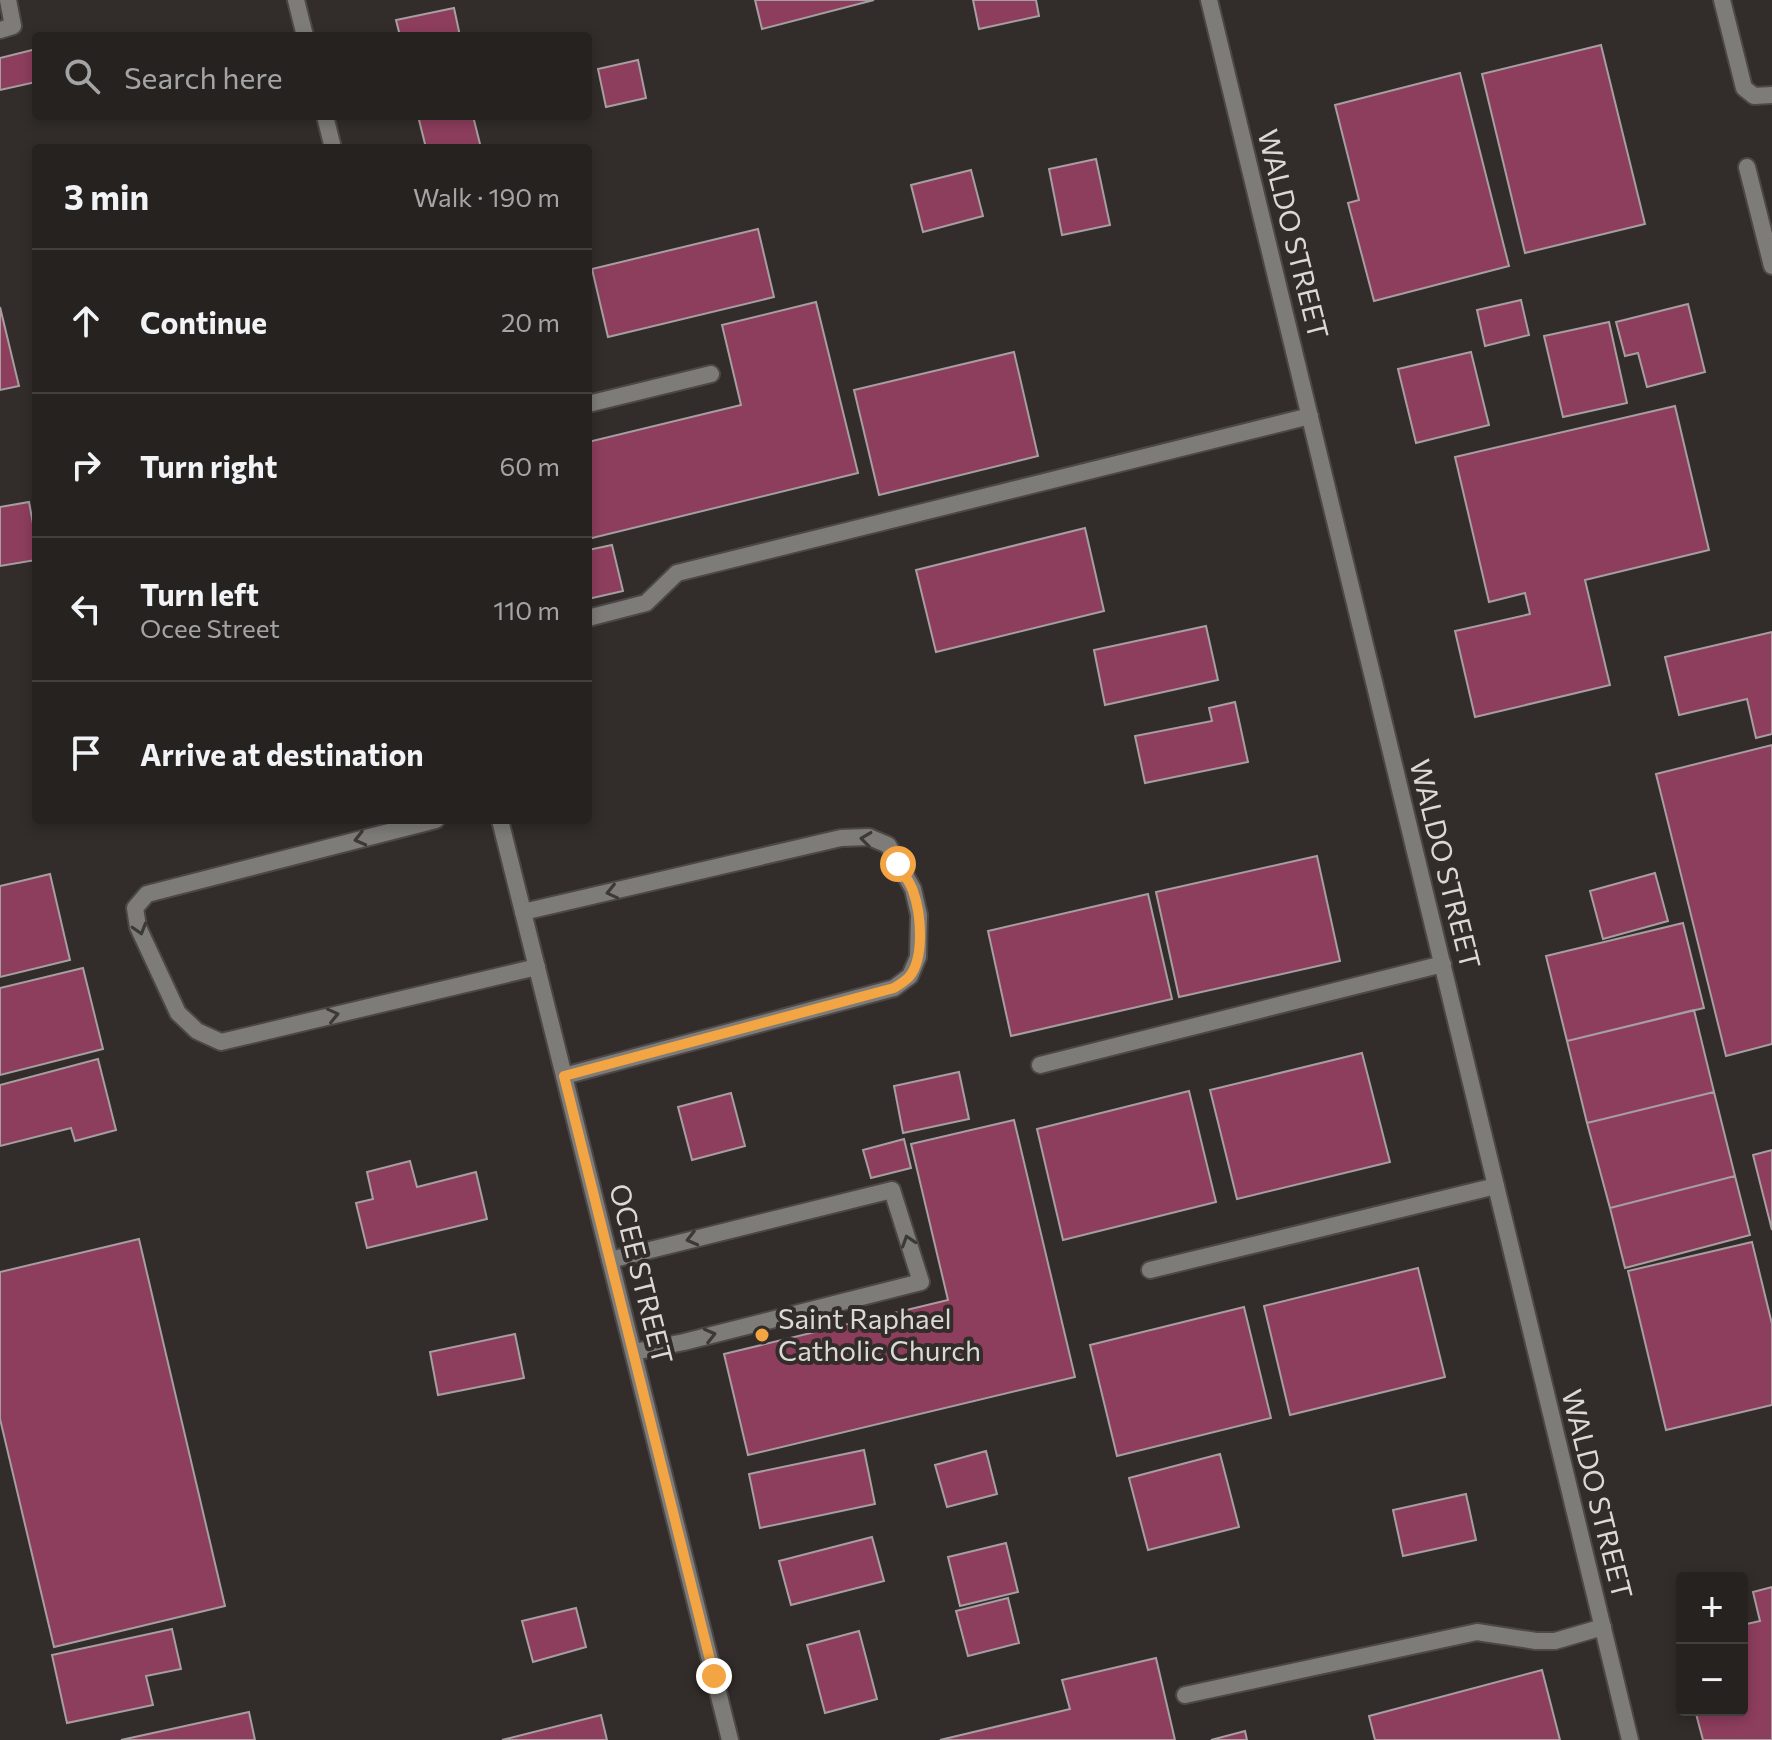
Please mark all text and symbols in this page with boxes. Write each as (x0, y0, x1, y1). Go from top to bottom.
search box (32, 32, 592, 120)
icon: search (60, 54, 104, 98)
text: Search here (124, 58, 283, 95)
street label: WALDO STREET (1252, 125, 1336, 342)
text: 3 min (64, 175, 149, 217)
text: Walk · 190 m (413, 181, 560, 212)
icon: ahead (64, 299, 108, 343)
text: Continue (140, 303, 267, 340)
text: 20 m (501, 306, 560, 337)
icon: right (64, 443, 108, 487)
text: Turn right (140, 447, 277, 484)
text: 60 m (500, 450, 560, 481)
text: Turn left (140, 575, 259, 612)
icon: left (64, 587, 108, 631)
text: 110 m (493, 594, 560, 625)
text: Ocee Street (140, 612, 280, 643)
icon: arrive (64, 731, 108, 775)
text: Arrive at destination (140, 735, 424, 772)
street label: WALDO STREET (1404, 755, 1488, 972)
one-way arrow (354, 830, 368, 847)
one-way arrow (859, 831, 872, 848)
route start (880, 846, 916, 882)
one-way arrow (606, 882, 619, 899)
one-way arrow (131, 921, 147, 935)
one-way arrow (325, 1008, 339, 1025)
street label: OCEE STREET (603, 1180, 681, 1367)
one-way arrow (685, 1230, 699, 1247)
one-way arrow (901, 1235, 917, 1249)
place label: Saint Raphael Catholic Church (778, 1301, 981, 1367)
marker: Saint Raphael Catholic Church (753, 1326, 771, 1344)
one-way arrow (703, 1328, 717, 1345)
street label: WALDO STREET (1556, 1385, 1640, 1602)
map controls (1676, 1572, 1748, 1716)
button: + (1676, 1572, 1748, 1644)
button: − (1676, 1644, 1748, 1716)
route end (696, 1658, 732, 1694)

